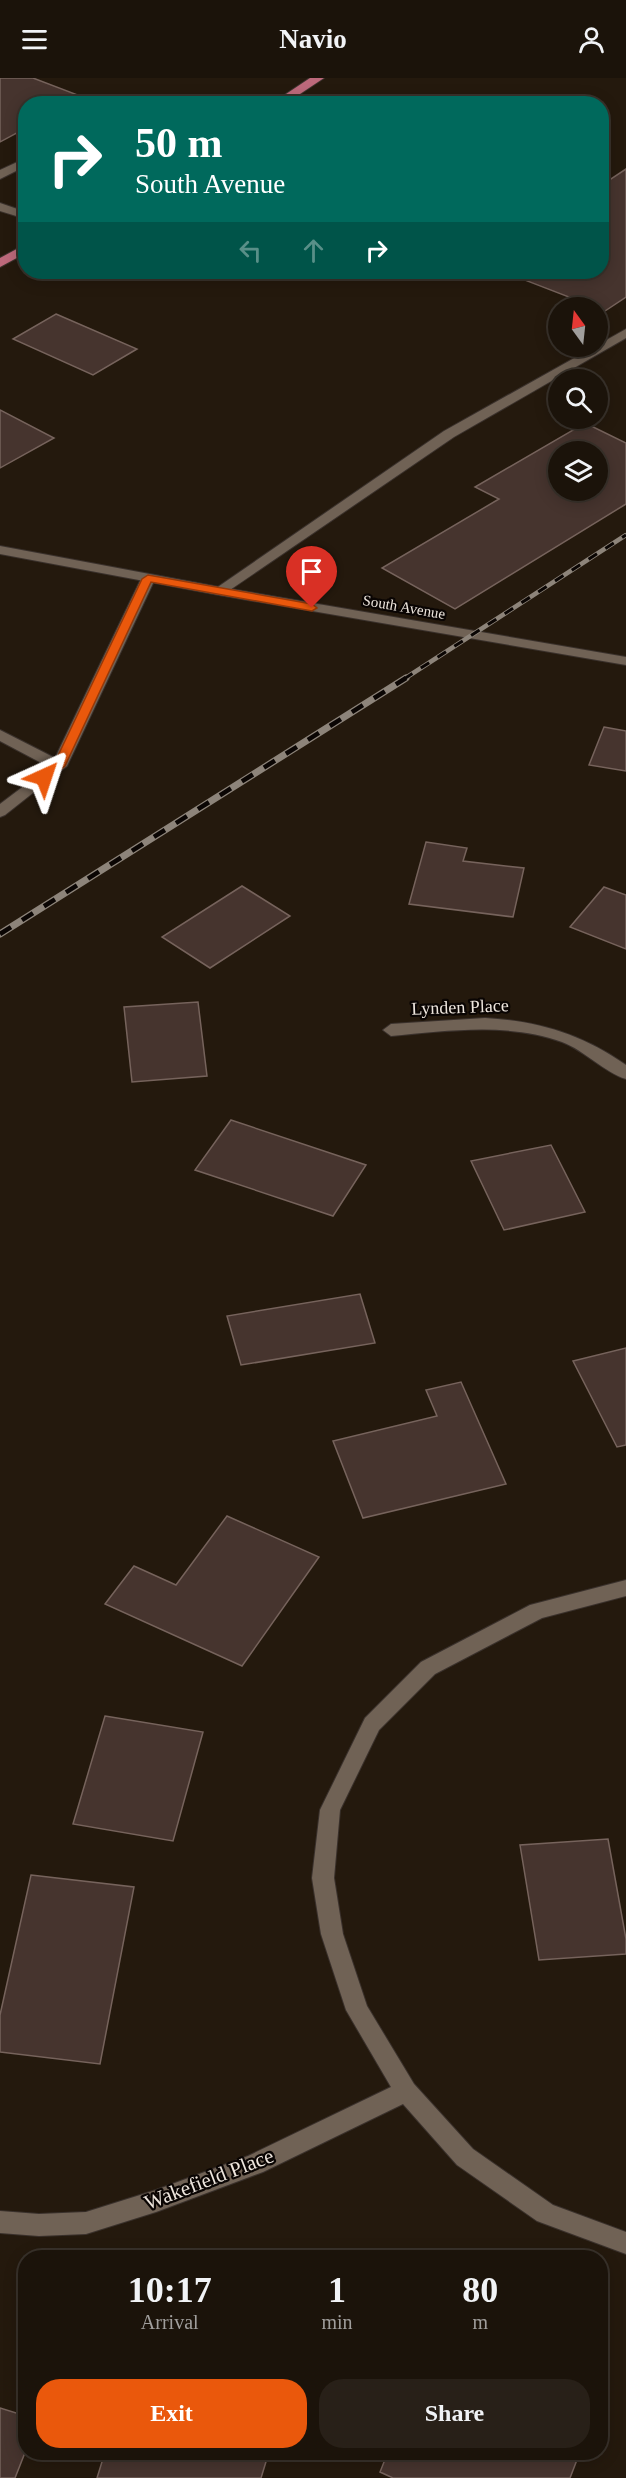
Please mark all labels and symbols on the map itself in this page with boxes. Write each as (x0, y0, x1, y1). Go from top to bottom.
north arrow (548, 297, 608, 357)
pin (286, 546, 337, 608)
street label: South Avenue (362, 592, 447, 622)
position arrow (12, 745, 76, 809)
street label: Lynden Place (411, 995, 509, 1019)
street label: Wakefield Place (141, 2143, 277, 2215)

